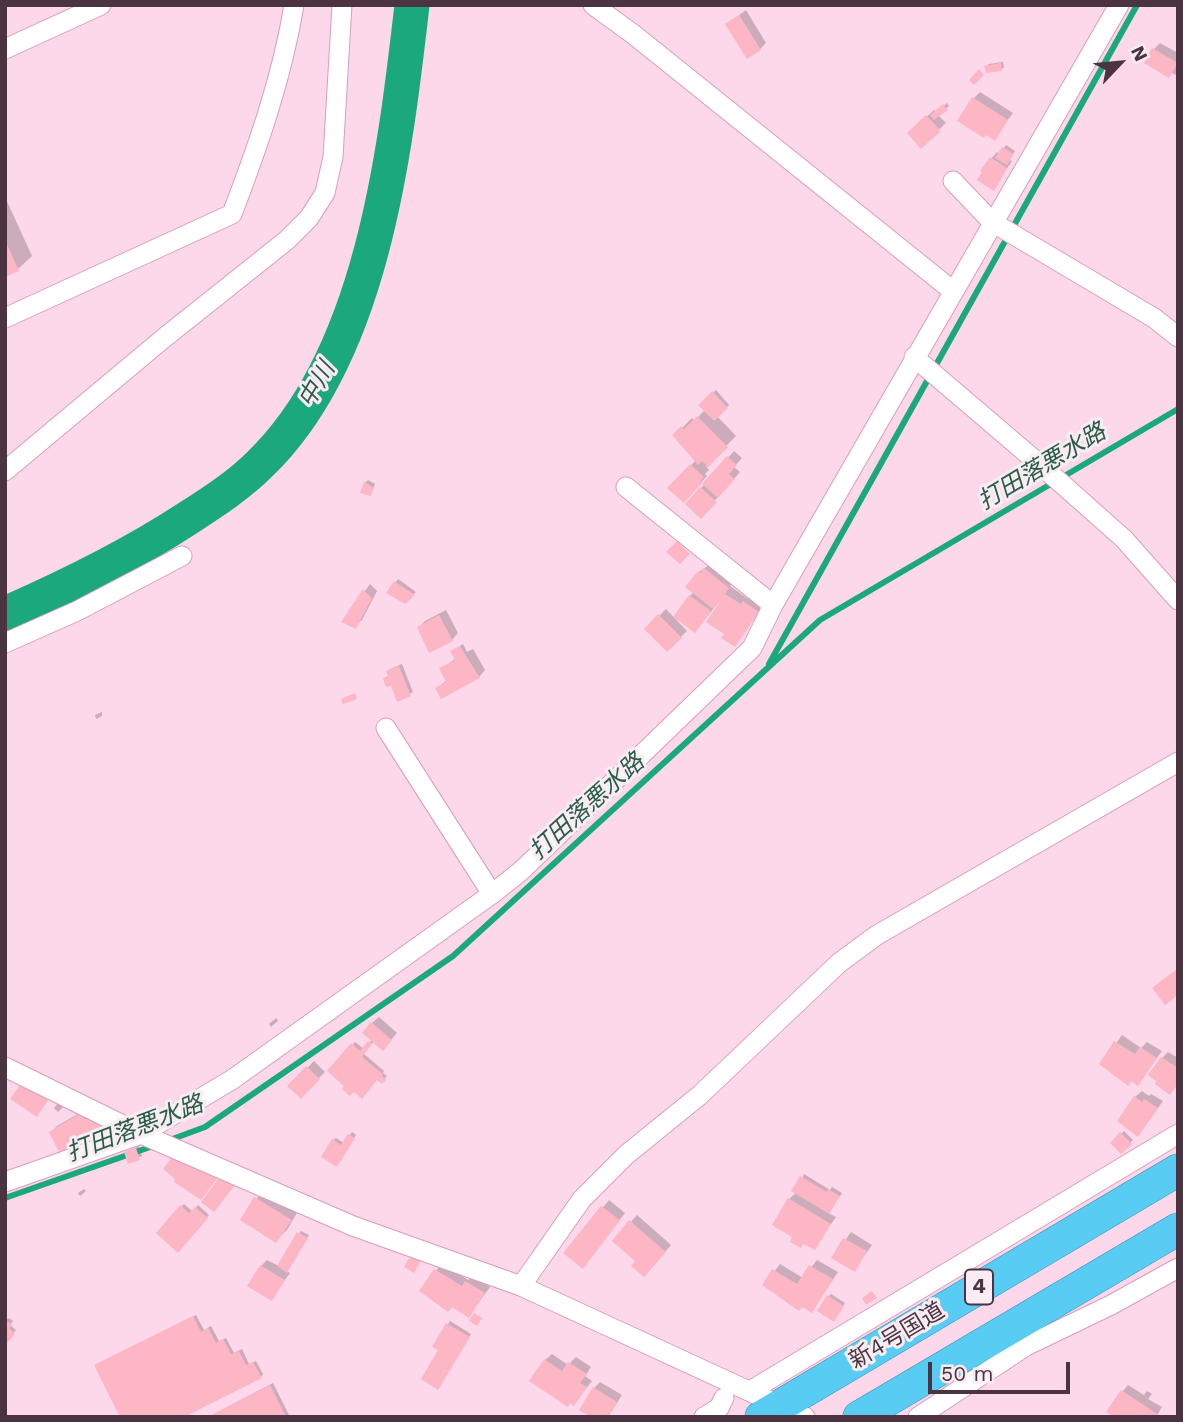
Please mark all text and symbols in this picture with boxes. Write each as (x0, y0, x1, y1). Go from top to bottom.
north arrow (1085, 28, 1155, 98)
text: N (1126, 42, 1153, 65)
water label: 中川 (293, 357, 341, 413)
water label: 打田落悪水路 (973, 418, 1111, 516)
water label: 打田落悪水路 (524, 748, 650, 866)
water label: 打田落悪水路 (63, 1090, 207, 1168)
road number: 4 (965, 1270, 993, 1304)
street label: 新4号国道 (844, 1297, 950, 1375)
scale bar (931, 1348, 1073, 1392)
text: 50 m (941, 1361, 993, 1386)

